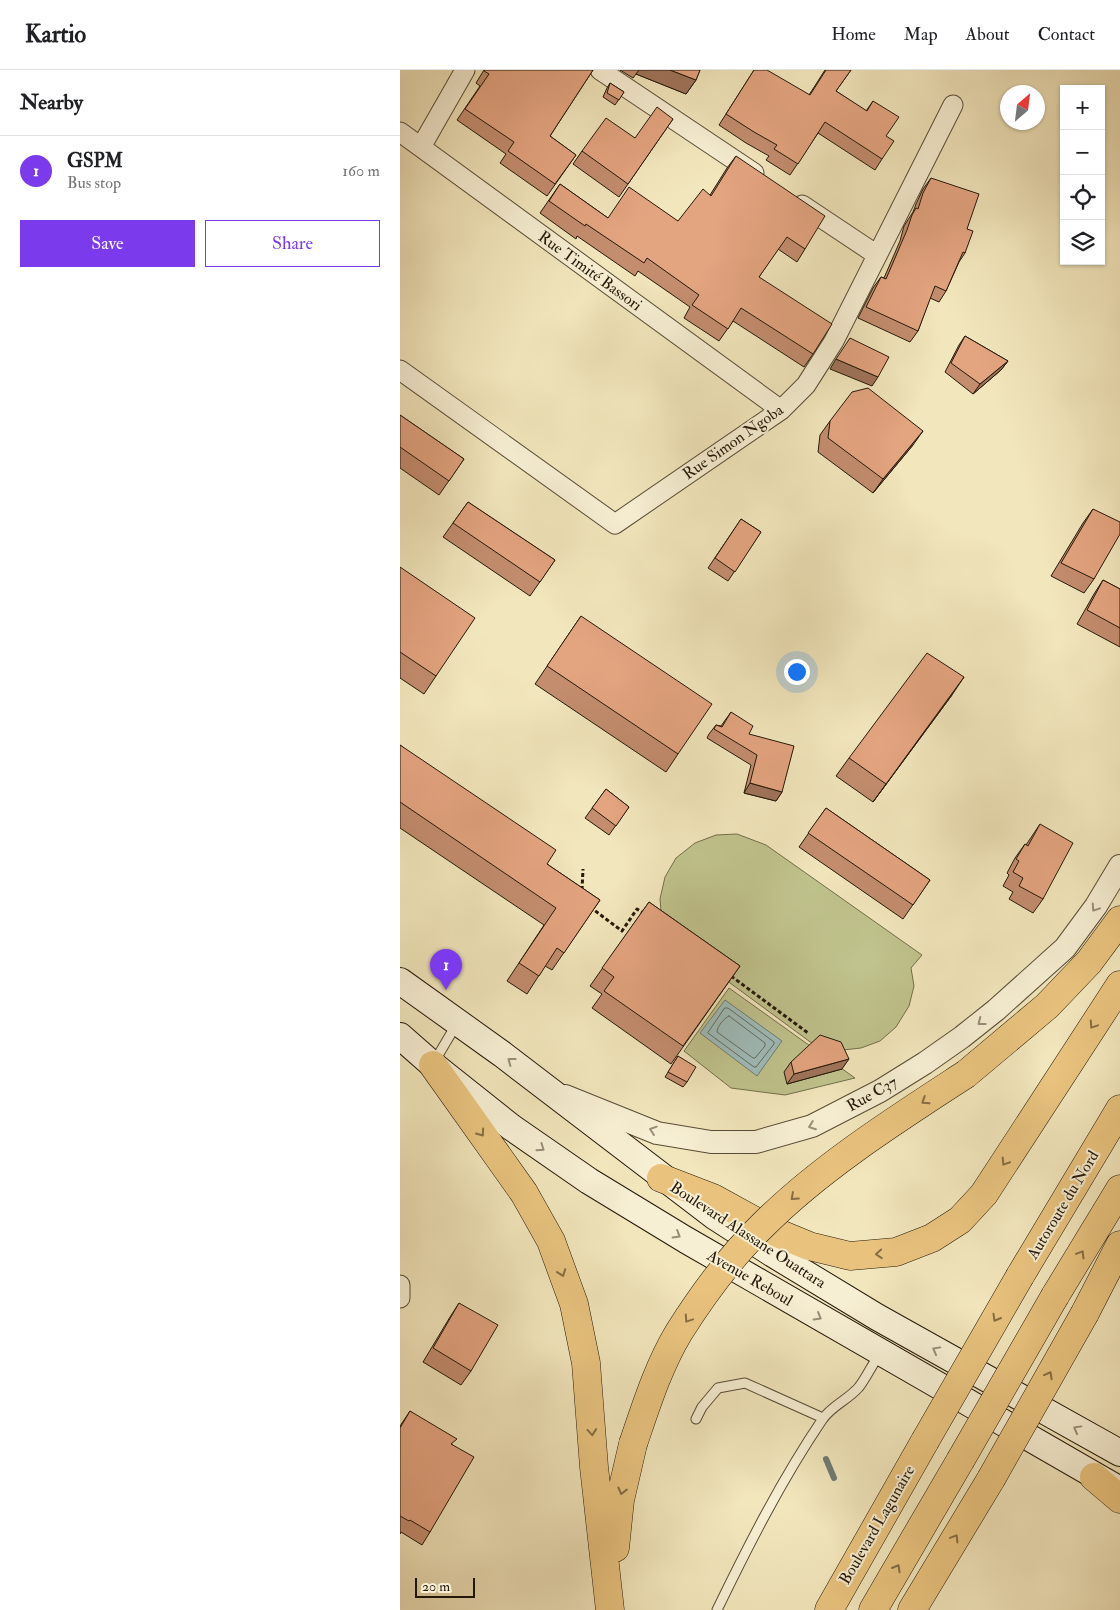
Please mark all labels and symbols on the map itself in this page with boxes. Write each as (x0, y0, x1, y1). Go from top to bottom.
north arrow (1000, 85, 1045, 130)
street label: Rue Timité Bassori (534, 227, 646, 315)
street label: Rue Simon Ngoba (679, 400, 788, 484)
your location (784, 659, 810, 685)
one-way arrow (1092, 902, 1101, 911)
pin: 1 (430, 949, 462, 990)
one-way arrow (978, 1017, 987, 1025)
one-way arrow (1090, 1020, 1099, 1029)
one-way arrow (507, 1058, 517, 1067)
street label: Rue C37 (843, 1072, 901, 1116)
one-way arrow (921, 1095, 931, 1104)
one-way arrow (808, 1119, 817, 1130)
one-way arrow (649, 1126, 658, 1136)
one-way arrow (475, 1127, 484, 1137)
one-way arrow (535, 1142, 544, 1151)
street label: Autoroute du Nord (1022, 1147, 1103, 1264)
one-way arrow (1002, 1156, 1011, 1166)
street label: Boulevard Alassane Ouattara (666, 1177, 830, 1293)
one-way arrow (791, 1191, 800, 1200)
one-way arrow (672, 1229, 681, 1239)
street label: Avenue Reboul (703, 1245, 796, 1311)
one-way arrow (875, 1248, 883, 1259)
one-way arrow (1074, 1251, 1084, 1260)
one-way arrow (556, 1268, 566, 1277)
one-way arrow (813, 1310, 822, 1320)
one-way arrow (992, 1312, 1002, 1321)
one-way arrow (685, 1313, 694, 1323)
one-way arrow (932, 1346, 941, 1356)
one-way arrow (1043, 1372, 1053, 1381)
one-way arrow (1074, 1425, 1083, 1435)
one-way arrow (586, 1428, 597, 1436)
street label: Boulevard Lagunaire (835, 1462, 919, 1588)
one-way arrow (617, 1487, 628, 1496)
one-way arrow (948, 1535, 958, 1544)
one-way arrow (891, 1564, 901, 1573)
scale bar (415, 1575, 475, 1598)

